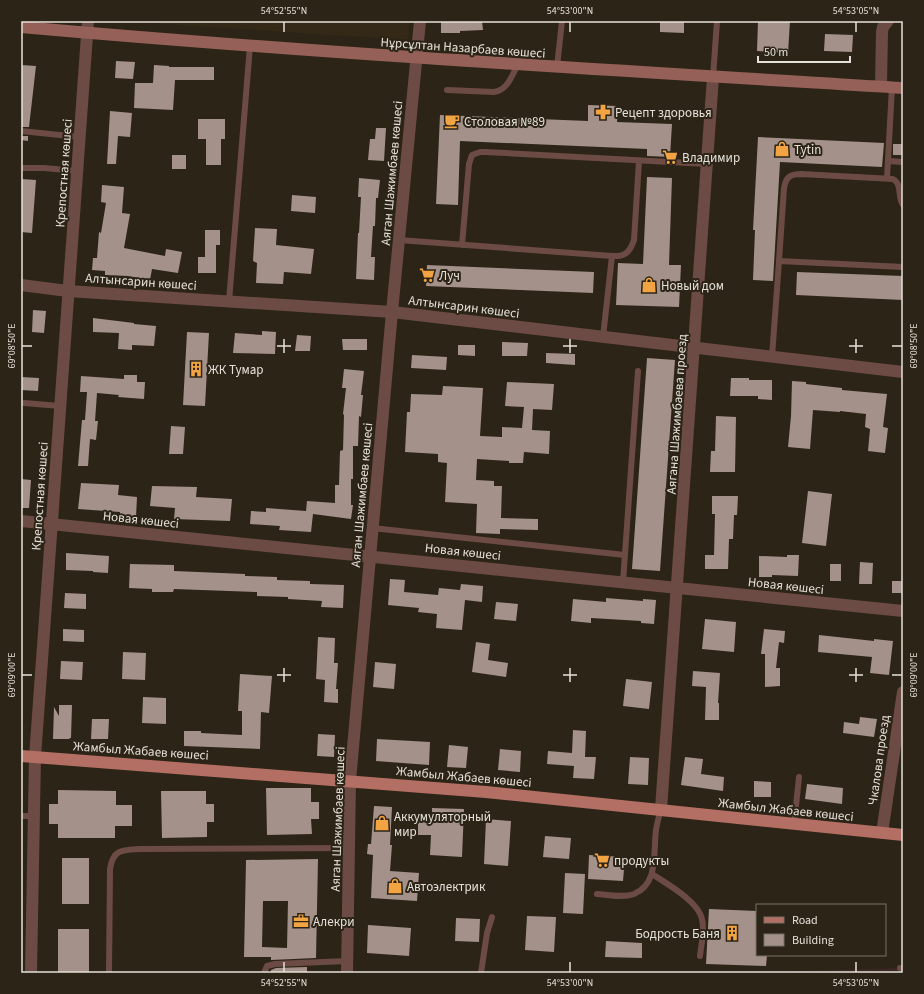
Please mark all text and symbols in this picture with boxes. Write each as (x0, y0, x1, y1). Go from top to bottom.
text: 54°52'55"N (261, 4, 307, 18)
text: 54°53'00"N (547, 4, 593, 18)
text: 54°53'05"N (833, 4, 879, 18)
street label: Нұрсұлтан Назарбаев көшесі (380, 33, 546, 63)
scale bar (758, 38, 850, 64)
text: 50 m (764, 44, 788, 61)
street label: Аяган Шажимбаев көшесі (377, 100, 407, 246)
pharmacy icon: Рецепт здоровья (594, 103, 612, 121)
place label: Рецепт здоровья (615, 104, 712, 122)
cafe icon: Столовая №89 (443, 112, 461, 130)
place label: Столовая №89 (464, 113, 545, 131)
street label: Крепостная көшесі (51, 118, 77, 228)
shop icon: Tytin (773, 140, 791, 158)
place label: Tytin (794, 141, 821, 159)
supermarket icon: Владимир (661, 148, 679, 166)
place label: Владимир (682, 149, 740, 167)
supermarket icon: Луч (418, 266, 436, 284)
place label: Луч (439, 267, 460, 285)
street label: Алтынсарин көшесі (85, 269, 197, 295)
shop icon: Новый дом (640, 276, 658, 294)
place label: Новый дом (661, 277, 724, 295)
street label: Алтынсарин көшесі (407, 291, 520, 323)
text: 69°08'50"E (5, 323, 19, 369)
text: 69°08'50"E (907, 323, 921, 369)
street label: Аягана Шажимбаева проезд (662, 333, 692, 495)
building icon: ЖК Тумар (187, 360, 205, 378)
place label: ЖК Тумар (208, 361, 264, 379)
street label: Аяган Шажимбаев көшесі (347, 422, 377, 568)
street label: Крепостная көшесі (27, 441, 53, 551)
street label: Новая көшесі (102, 507, 180, 533)
street label: Новая көшесі (424, 539, 502, 565)
street label: Новая көшесі (747, 573, 825, 599)
text: 69°09'00"E (5, 652, 19, 698)
text: 69°09'00"E (907, 652, 921, 698)
street label: Чкалова проезд (864, 714, 894, 806)
street label: Жамбыл Жабаев көшесі (72, 737, 209, 765)
street label: Аяган Шажимбаев көшесі (326, 746, 350, 892)
street label: Жамбыл Жабаев көшесі (395, 762, 532, 792)
street label: Жамбыл Жабаев көшесі (717, 794, 854, 826)
place label: Аккумуляторный мир (394, 808, 491, 841)
shop icon: Аккумуляторный мир (373, 814, 391, 832)
supermarket icon: продукты (593, 851, 611, 869)
place label: продукты (614, 852, 669, 870)
shop icon: Автоэлектрик (386, 877, 404, 895)
place label: Автоэлектрик (407, 878, 486, 896)
legend (756, 904, 886, 956)
office icon: Алекри (292, 912, 310, 930)
text: Road (792, 912, 818, 929)
place label: Алекри (313, 913, 355, 931)
building icon: Бодрость Баня (723, 924, 741, 942)
place label: Бодрость Баня (635, 925, 720, 943)
text: Building (792, 932, 834, 949)
text: 54°52'55"N (261, 976, 307, 990)
text: 54°53'00"N (547, 976, 593, 990)
text: 54°53'05"N (833, 976, 879, 990)

